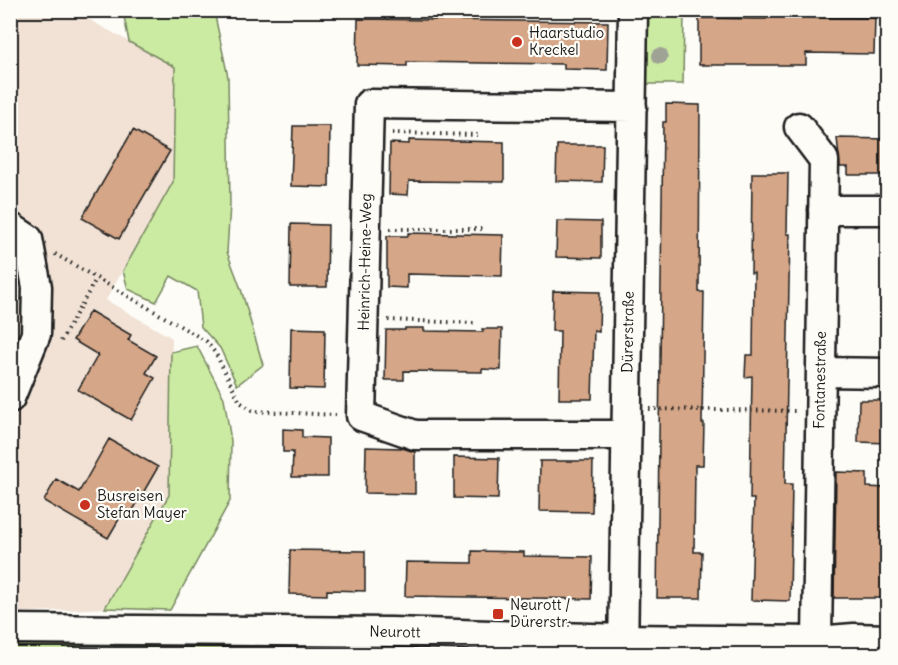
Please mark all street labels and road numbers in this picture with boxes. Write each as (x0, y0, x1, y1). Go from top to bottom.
street label: Heinrich-Heine-Weg (354, 193, 375, 331)
street label: Dürerstraße (617, 291, 638, 373)
street label: Fontanestraße (809, 331, 830, 429)
street label: Neurott (369, 622, 421, 641)

